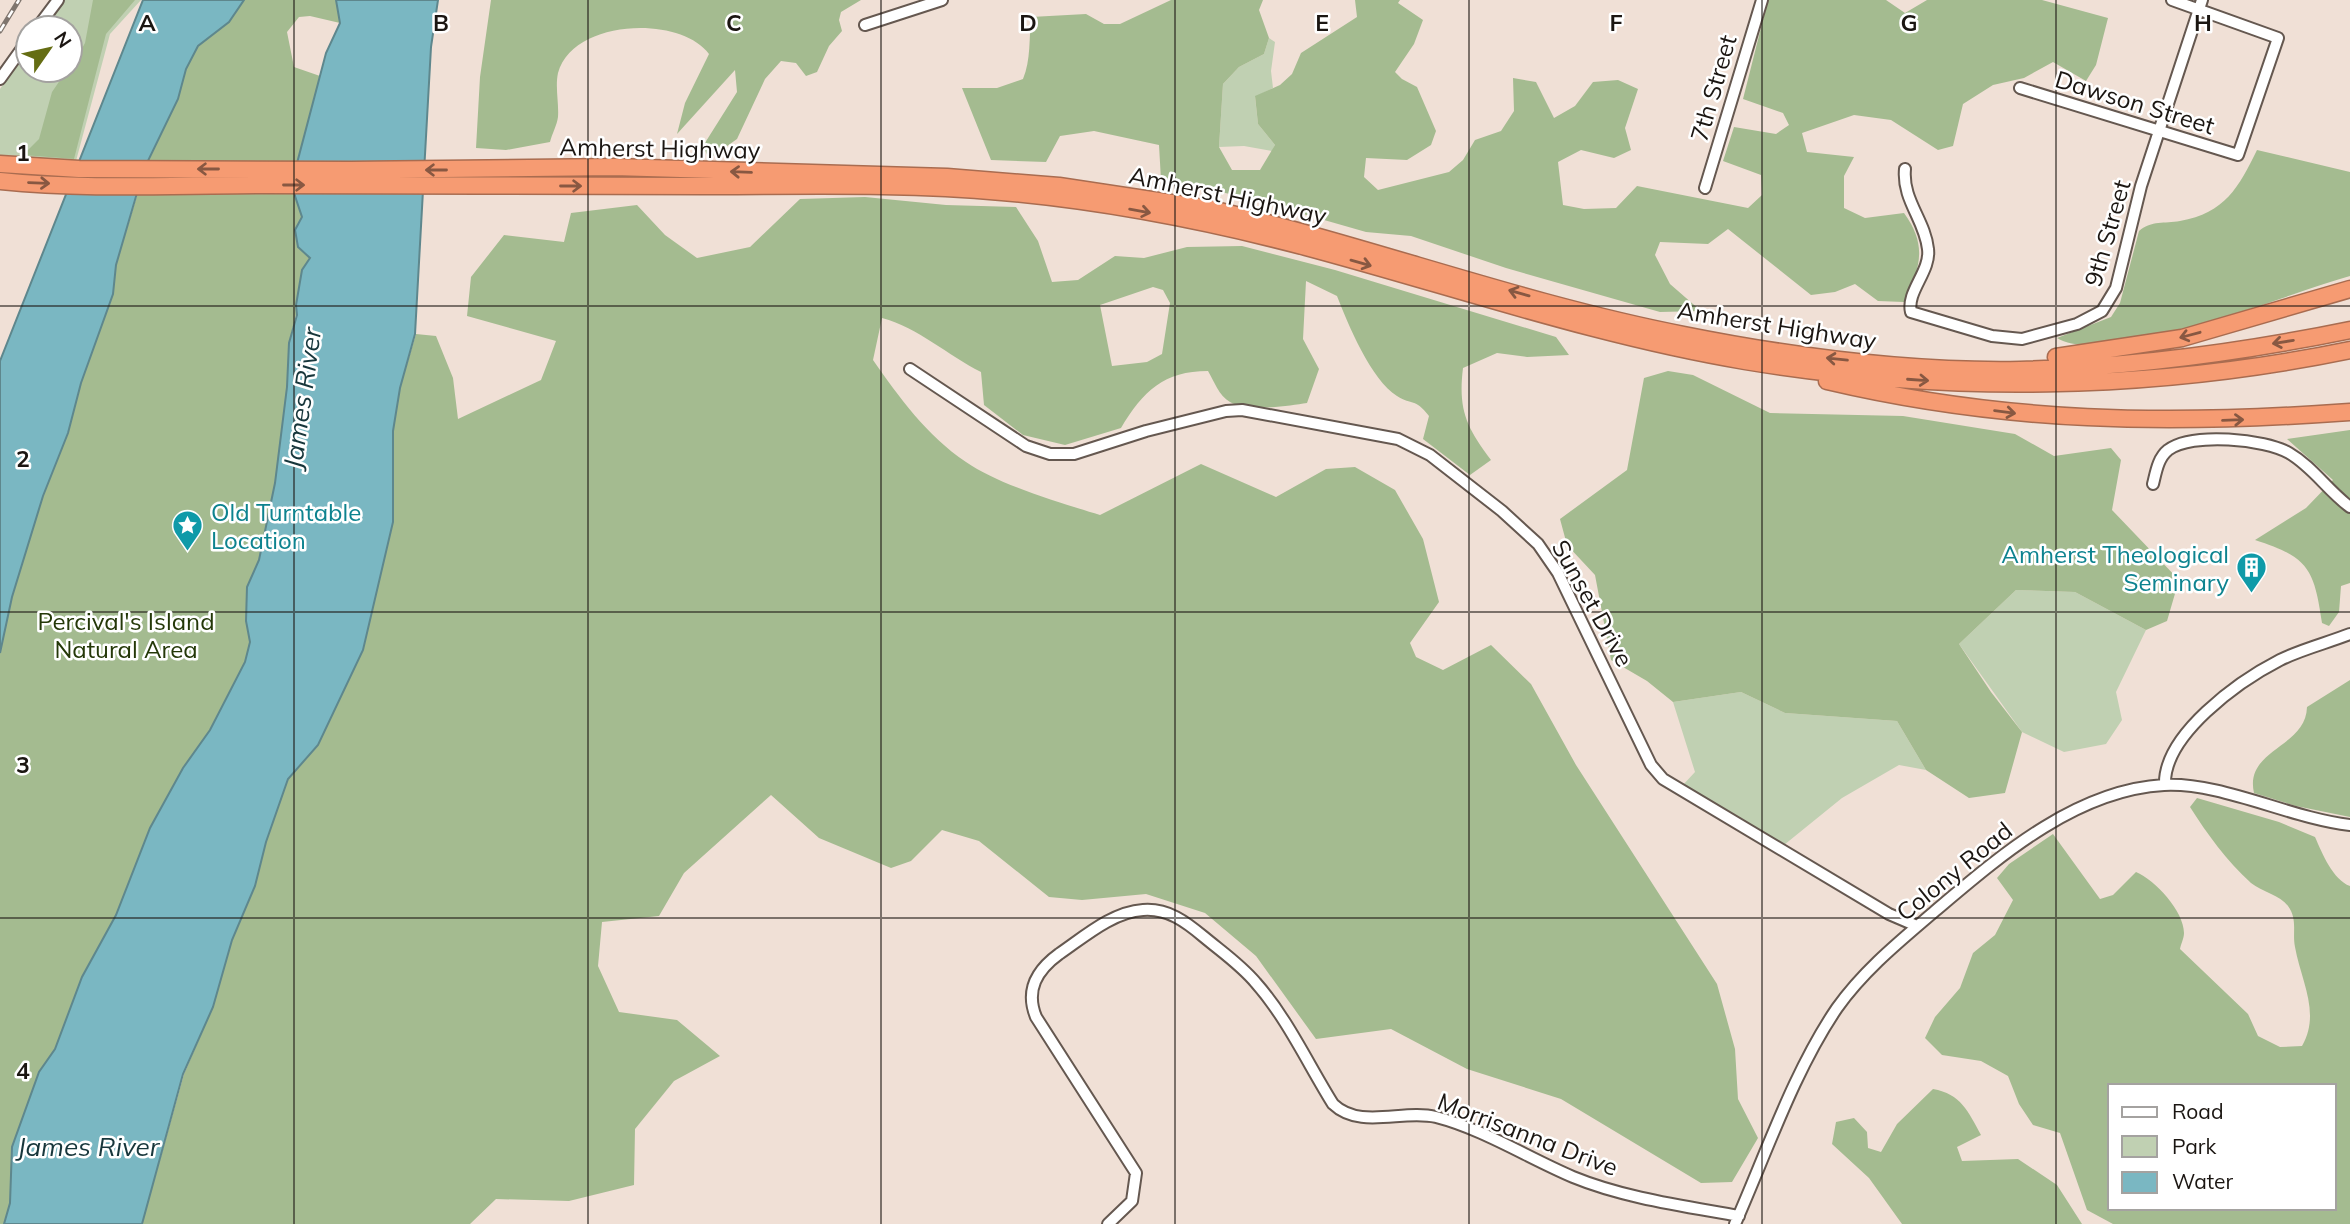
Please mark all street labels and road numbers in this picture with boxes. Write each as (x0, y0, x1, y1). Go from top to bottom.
street label: 7th Street (1683, 31, 1743, 145)
street label: Dawson Street (2052, 64, 2218, 140)
street label: Amherst Highway (559, 131, 761, 165)
street label: Amherst Highway (1127, 159, 1330, 231)
street label: 9th Street (2077, 176, 2137, 290)
street label: Amherst Highway (1675, 294, 1879, 356)
street label: Sunset Drive (1546, 534, 1640, 672)
street label: Colony Road (1890, 815, 2018, 927)
street label: Morrisanna Drive (1434, 1086, 1622, 1182)

